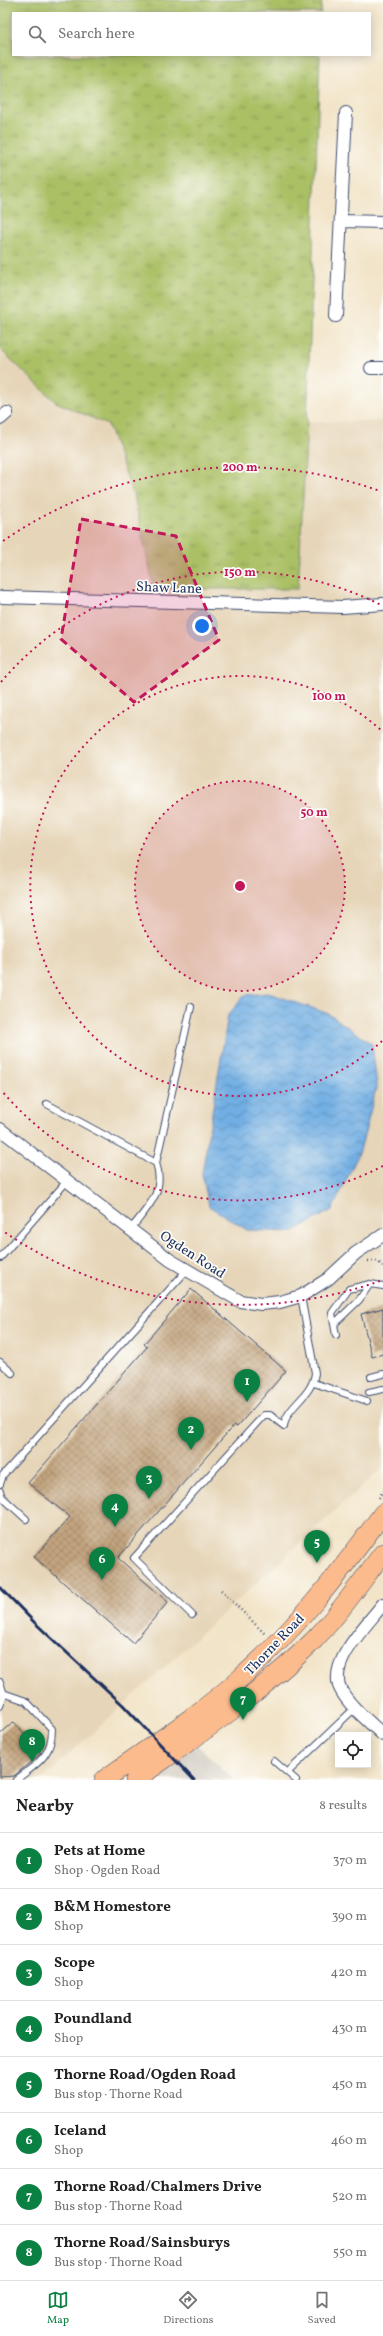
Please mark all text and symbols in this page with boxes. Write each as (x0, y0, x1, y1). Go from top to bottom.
search box (12, 12, 371, 56)
icon: search (26, 23, 48, 45)
text: Search here (58, 24, 135, 45)
text: 200 m (222, 460, 258, 476)
text: 150 m (224, 565, 256, 581)
street label: Shaw Lane (136, 578, 202, 599)
your location (192, 616, 212, 636)
text: 100 m (312, 689, 346, 705)
text: 50 m (300, 805, 328, 821)
centre of rings (233, 879, 247, 893)
street label: Ogden Road (156, 1227, 229, 1284)
pin: 1 (234, 1369, 260, 1402)
pin: 2 (178, 1417, 204, 1450)
pin: 3 (136, 1466, 162, 1499)
pin: 4 (102, 1494, 128, 1527)
pin: 5 (304, 1530, 330, 1563)
pin: 6 (89, 1547, 115, 1580)
street label: Thorne Road (241, 1610, 309, 1680)
pin: 7 (230, 1687, 256, 1720)
pin: 8 (19, 1729, 45, 1762)
map controls (335, 1732, 371, 1768)
button: locate (335, 1732, 371, 1768)
text: Nearby (16, 1795, 74, 1818)
text: 8 results (319, 1797, 367, 1815)
text: Pets at Home (54, 1841, 145, 1862)
text: 1 (26, 1852, 32, 1870)
text: 370 m (333, 1852, 367, 1870)
text: Shop · Ogden Road (54, 1862, 160, 1880)
text: B&M Homestore (54, 1897, 171, 1918)
text: 2 (26, 1908, 32, 1926)
text: 390 m (332, 1908, 367, 1926)
text: Shop (54, 1918, 83, 1936)
text: Scope (54, 1953, 95, 1974)
text: 3 (26, 1964, 32, 1982)
text: 420 m (330, 1964, 367, 1982)
text: Shop (54, 1974, 83, 1992)
text: Poundland (54, 2009, 132, 2030)
text: 4 (25, 2020, 33, 2038)
text: 430 m (331, 2020, 367, 2038)
text: Shop (54, 2030, 83, 2048)
text: Thorne Road/Ogden Road (54, 2065, 236, 2086)
text: 5 (26, 2076, 32, 2094)
text: 450 m (332, 2076, 367, 2094)
text: Bus stop · Thorne Road (54, 2086, 183, 2104)
text: Iceland (54, 2121, 106, 2142)
text: 6 (25, 2132, 33, 2150)
text: 460 m (331, 2132, 367, 2150)
text: Shop (54, 2142, 83, 2160)
text: Thorne Road/Chalmers Drive (54, 2177, 262, 2198)
text: 7 (26, 2188, 32, 2206)
text: 520 m (332, 2188, 367, 2206)
text: Bus stop · Thorne Road (54, 2198, 183, 2216)
text: Thorne Road/Sainsburys (54, 2233, 230, 2254)
text: 8 (25, 2244, 33, 2262)
text: 550 m (333, 2244, 367, 2262)
text: Bus stop · Thorne Road (54, 2254, 183, 2272)
tab: Map (47, 2289, 69, 2328)
tab: Directions (163, 2289, 214, 2328)
tab: Saved (308, 2289, 336, 2328)

